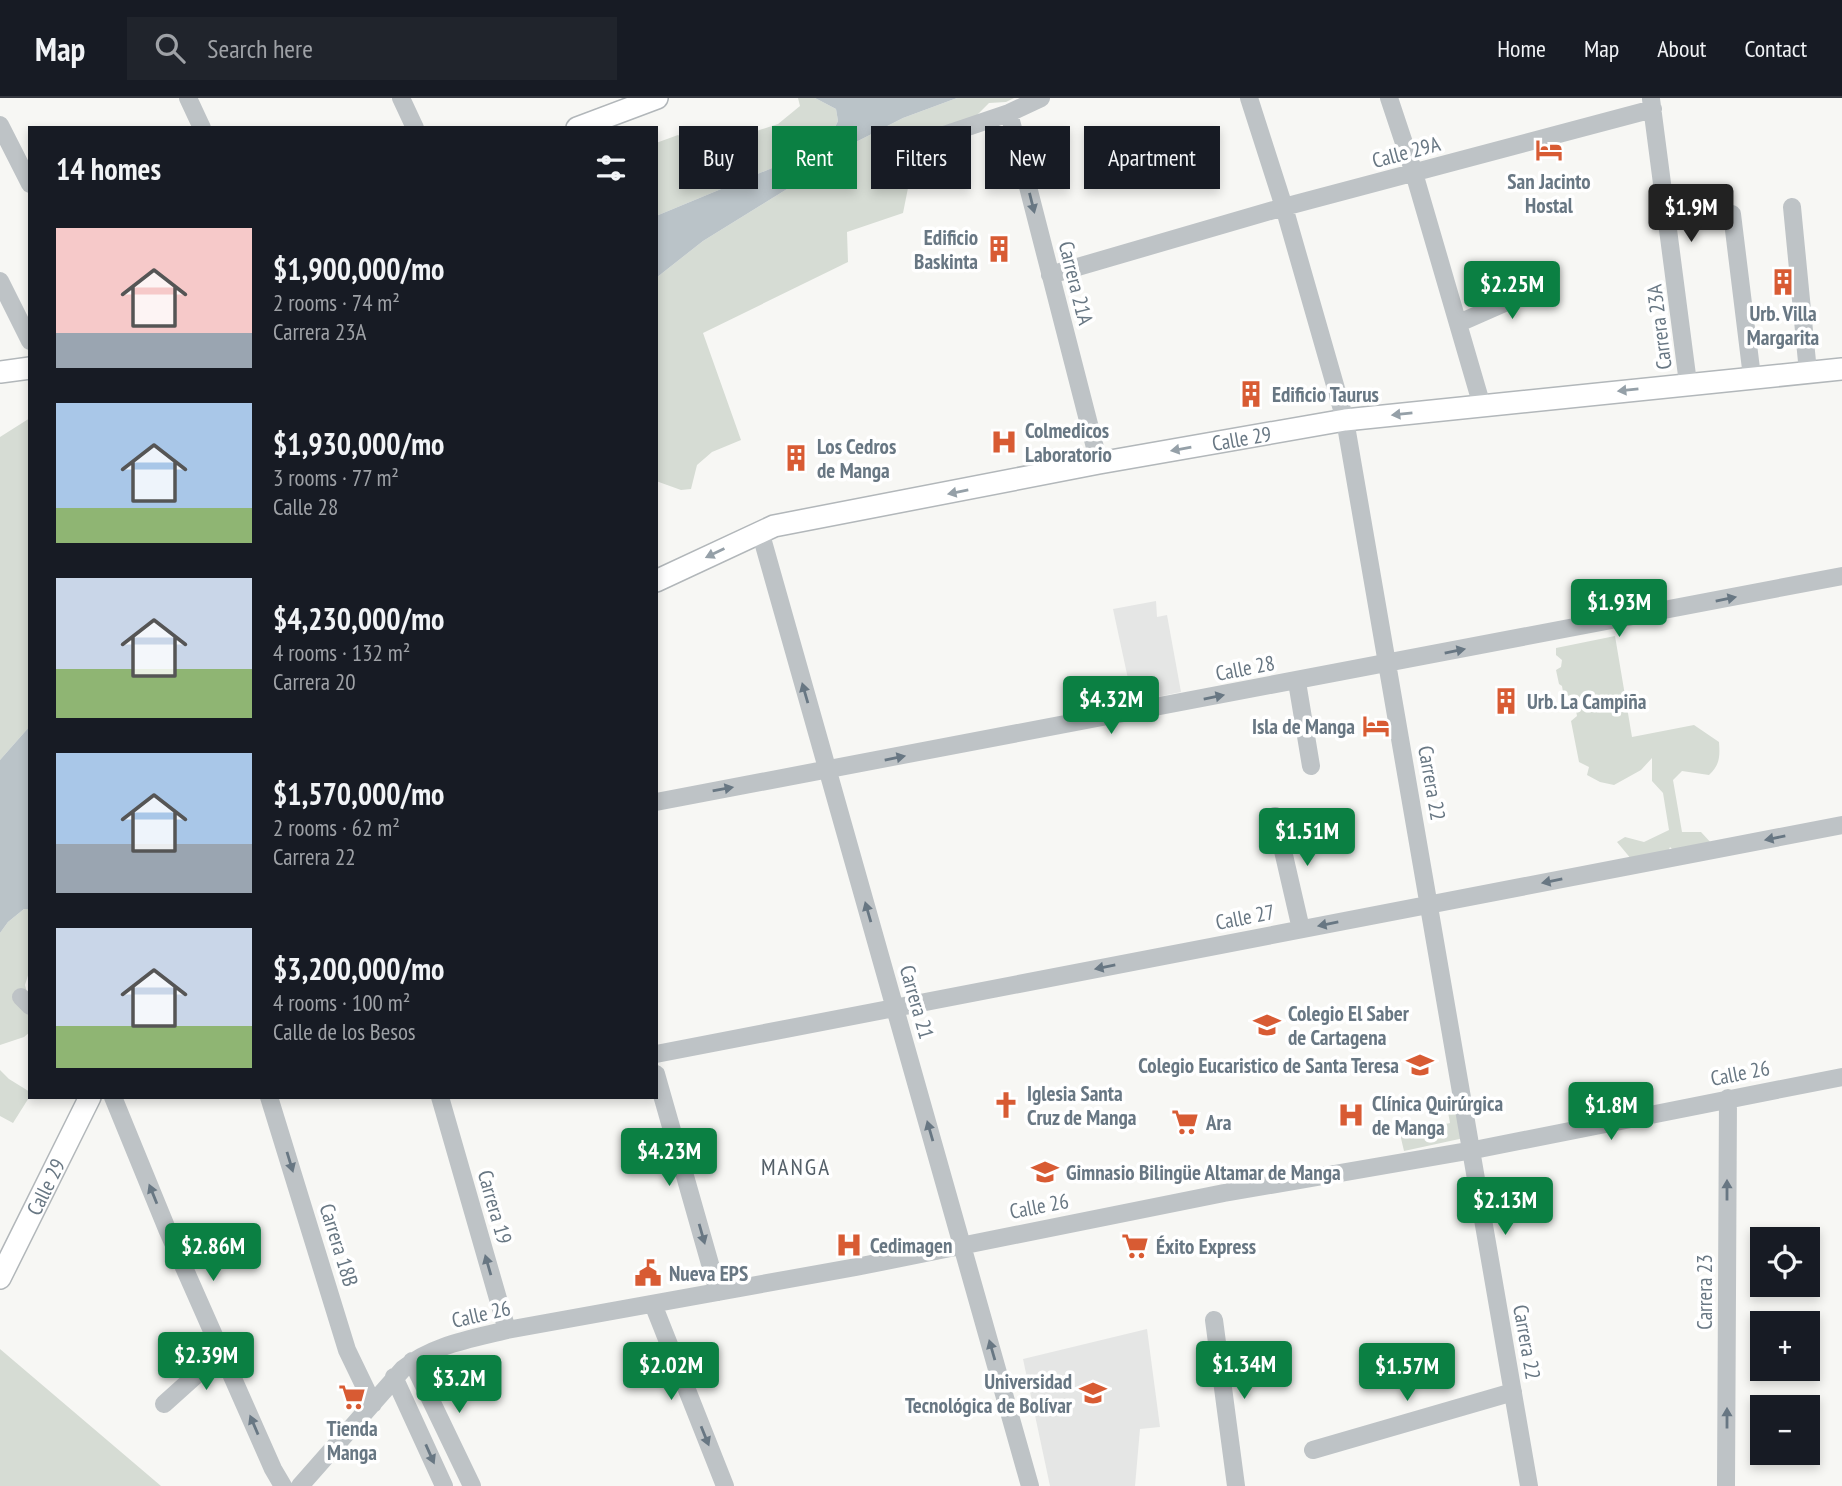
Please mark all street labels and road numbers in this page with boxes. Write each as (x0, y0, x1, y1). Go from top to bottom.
street label: Calle 29A (1369, 130, 1443, 174)
street label: Carrera 21A (1053, 238, 1099, 328)
street label: Carrera 23A (1640, 283, 1678, 371)
street label: Calle 29 (1210, 420, 1273, 457)
street label: Calle 28 (1213, 649, 1277, 687)
street label: Carrera 22 (1412, 744, 1452, 822)
street label: Calle 27 (1213, 898, 1277, 936)
street label: Carrera 21 (894, 962, 940, 1042)
street label: Calle 26 (1708, 1054, 1772, 1092)
street label: Calle 29 (20, 1154, 71, 1219)
street label: Carrera 19 (472, 1167, 518, 1247)
street label: Calle 26 (1007, 1187, 1071, 1225)
street label: Carrera 18B (314, 1200, 364, 1290)
street label: Carrera 23 (1691, 1254, 1718, 1330)
street label: Calle 26 (449, 1294, 513, 1334)
street label: Carrera 22 (1507, 1303, 1547, 1381)

